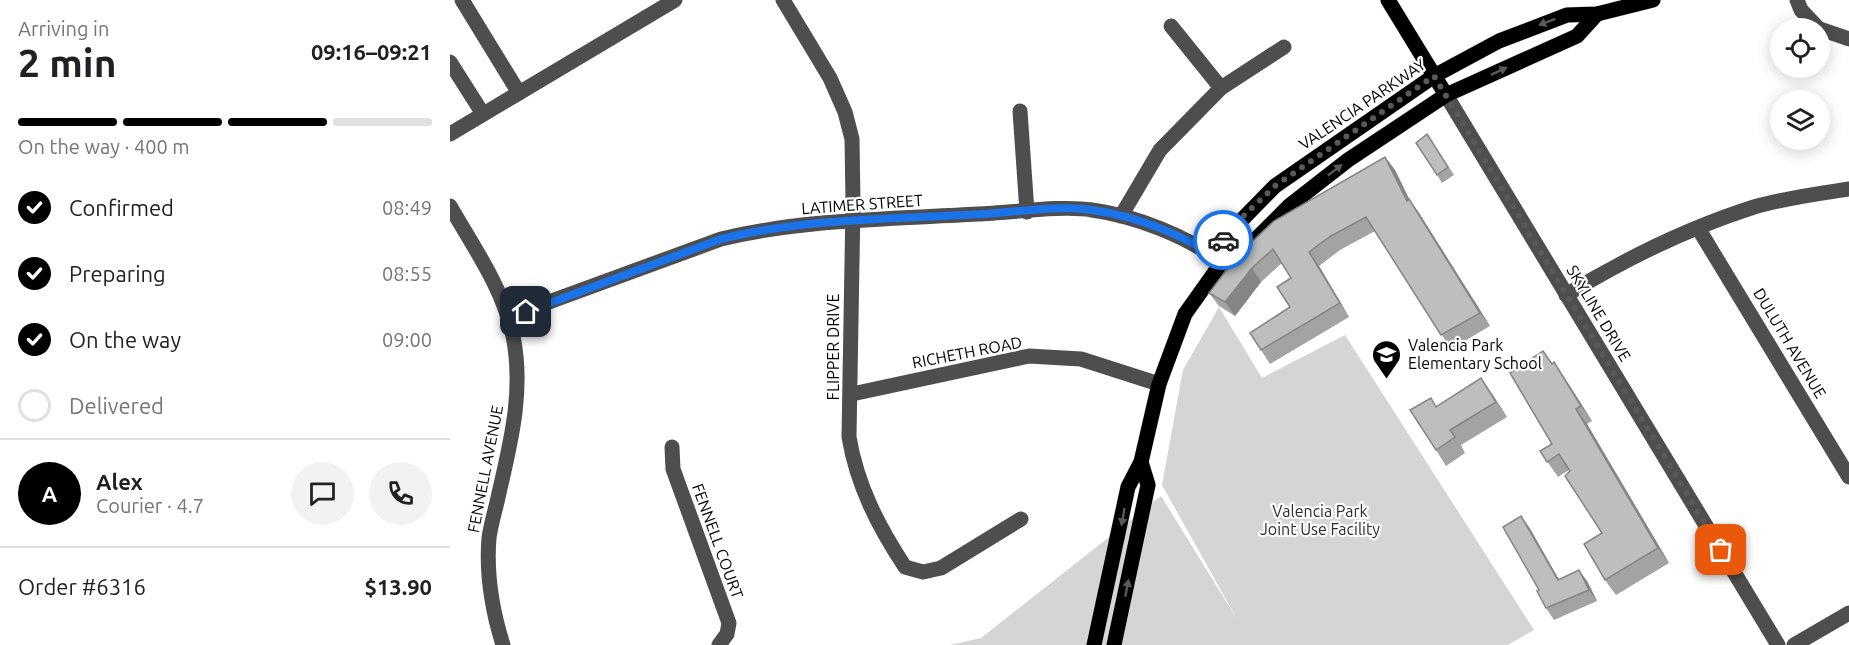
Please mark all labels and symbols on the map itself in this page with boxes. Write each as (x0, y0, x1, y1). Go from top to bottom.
one-way arrow (1538, 18, 1556, 28)
street label: VALENCIA PARKWAY (1295, 55, 1429, 153)
one-way arrow (1490, 66, 1507, 75)
one-way arrow (1328, 164, 1343, 176)
street label: LATIMER STREET (801, 191, 923, 217)
courier (1193, 210, 1253, 270)
street label: SKYLINE DRIVE (1563, 262, 1635, 364)
street label: DULUTH AVENUE (1750, 285, 1830, 401)
pin (500, 286, 551, 337)
street label: FLIPPER DRIVE (824, 294, 842, 400)
street label: RICHETH ROAD (910, 333, 1024, 371)
place label: Valencia Park Elementary School (1408, 336, 1542, 372)
school or university icon: Valencia Park Elementary School (1371, 338, 1403, 380)
street label: FENNELL AVENUE (464, 404, 506, 534)
street label: FENNELL COURT (689, 481, 747, 601)
park label: Valencia Park Joint Use Facility (1260, 502, 1380, 538)
one-way arrow (1118, 507, 1127, 526)
pin (1695, 524, 1746, 575)
one-way arrow (1123, 578, 1132, 597)

